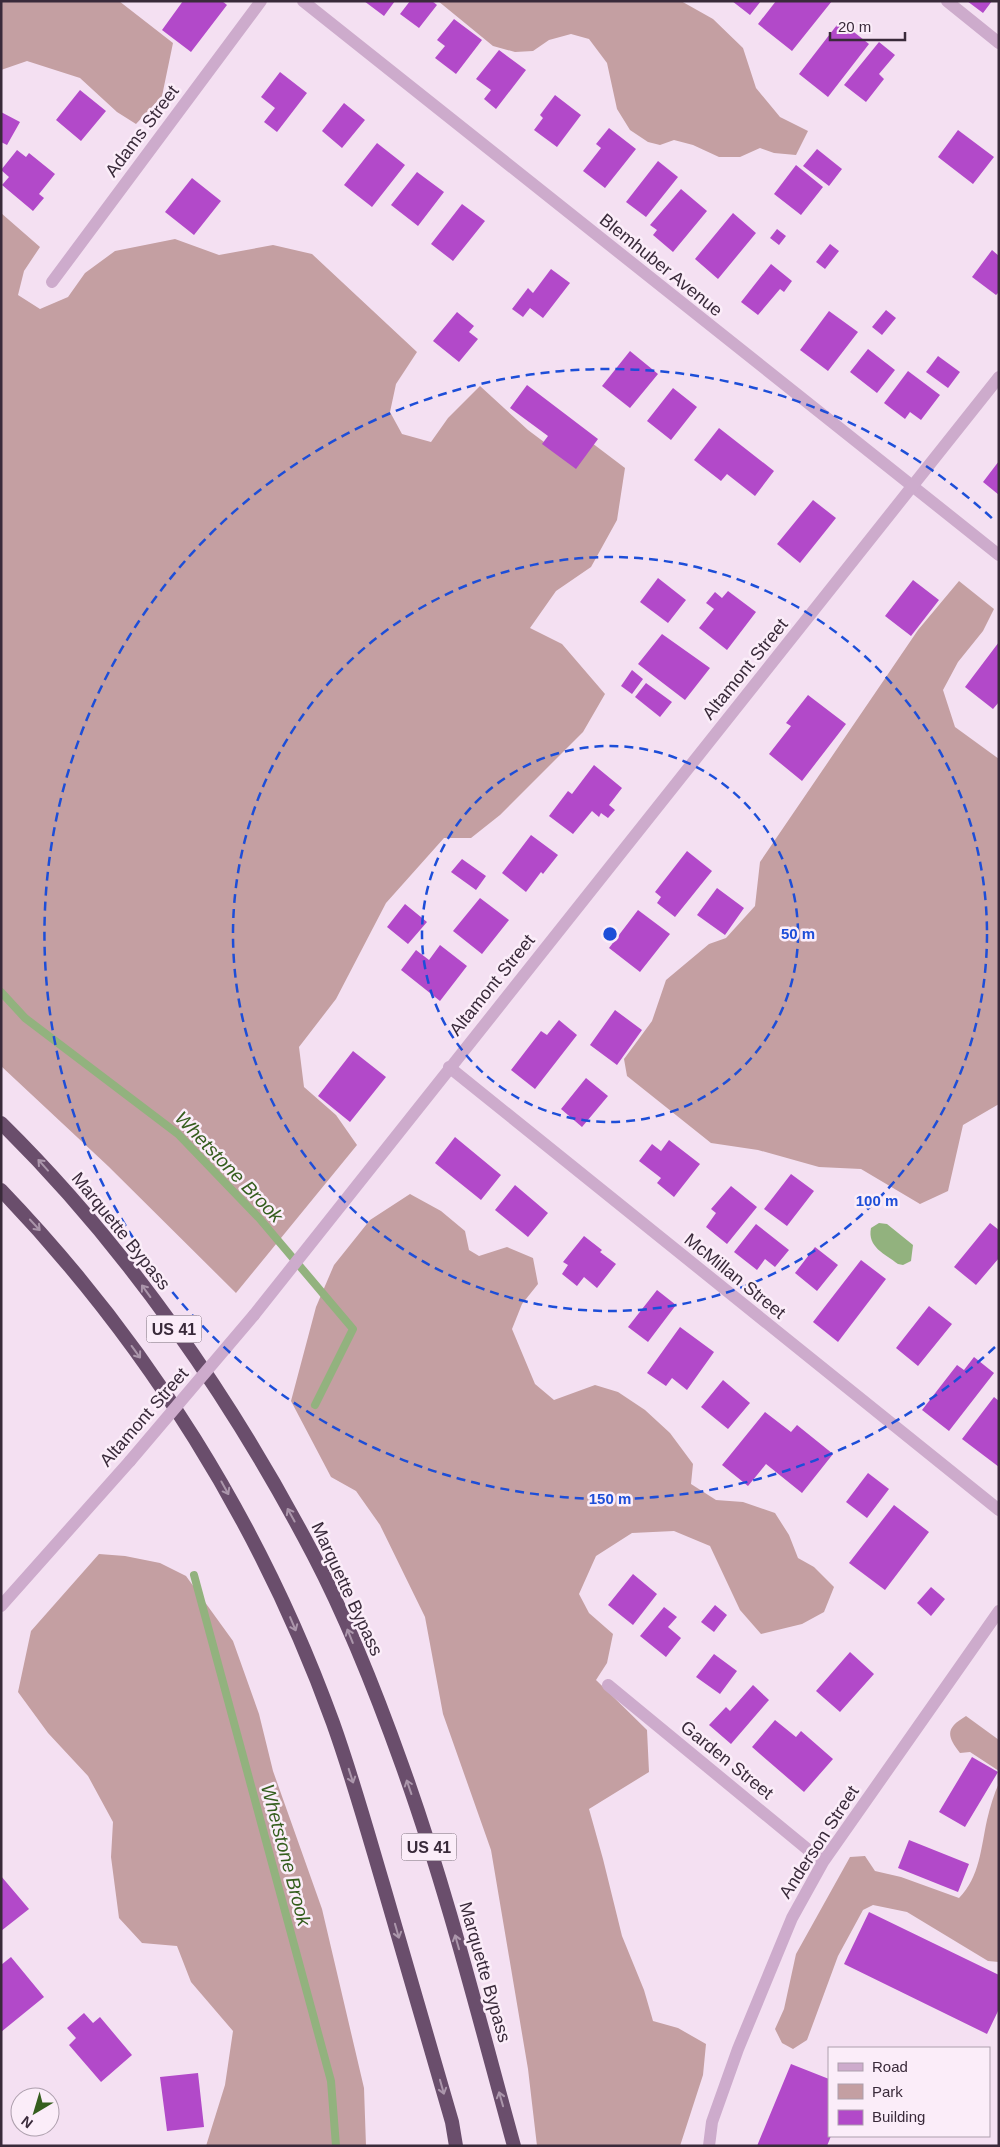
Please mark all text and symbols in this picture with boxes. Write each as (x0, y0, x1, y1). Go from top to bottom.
scale bar (830, 10, 905, 42)
text: 20 m (838, 18, 871, 35)
street label: Adams Street (101, 81, 183, 181)
street label: Blemhuber Avenue (596, 209, 726, 321)
street label: Altamont Street (698, 614, 792, 724)
centre of rings (601, 925, 619, 943)
text: 50 m (781, 925, 815, 942)
street label: Altamont Street (445, 930, 539, 1040)
water label: Whetstone Brook (171, 1107, 288, 1228)
one-way arrow (37, 1159, 49, 1172)
street label: Marquette Bypass (68, 1168, 174, 1294)
text: 100 m (856, 1192, 898, 1209)
one-way arrow (29, 1219, 41, 1232)
street label: McMillan Street (681, 1229, 789, 1323)
one-way arrow (141, 1284, 151, 1298)
road number: US 41 (146, 1316, 202, 1342)
one-way arrow (130, 1345, 141, 1358)
street label: Altamont Street (96, 1364, 192, 1470)
one-way arrow (220, 1480, 230, 1495)
text: 150 m (589, 1490, 631, 1507)
one-way arrow (286, 1508, 296, 1523)
street label: Marquette Bypass (307, 1519, 387, 1659)
one-way arrow (288, 1616, 298, 1631)
one-way arrow (345, 1629, 355, 1644)
street label: Garden Street (677, 1717, 777, 1803)
one-way arrow (347, 1767, 356, 1783)
one-way arrow (404, 1779, 414, 1795)
water label: Whetstone Brook (257, 1782, 315, 1930)
street label: Anderson Street (775, 1782, 863, 1902)
road number: US 41 (402, 1834, 456, 1860)
street label: Marquette Bypass (455, 1900, 515, 2044)
one-way arrow (392, 1923, 402, 1939)
one-way arrow (452, 1935, 461, 1951)
legend (828, 2047, 990, 2137)
text: Road (872, 2058, 908, 2075)
one-way arrow (438, 2079, 448, 2095)
text: Park (872, 2083, 903, 2100)
north arrow (10, 2087, 60, 2137)
one-way arrow (496, 2091, 505, 2107)
text: Building (872, 2108, 925, 2125)
text: N (18, 2113, 36, 2132)

